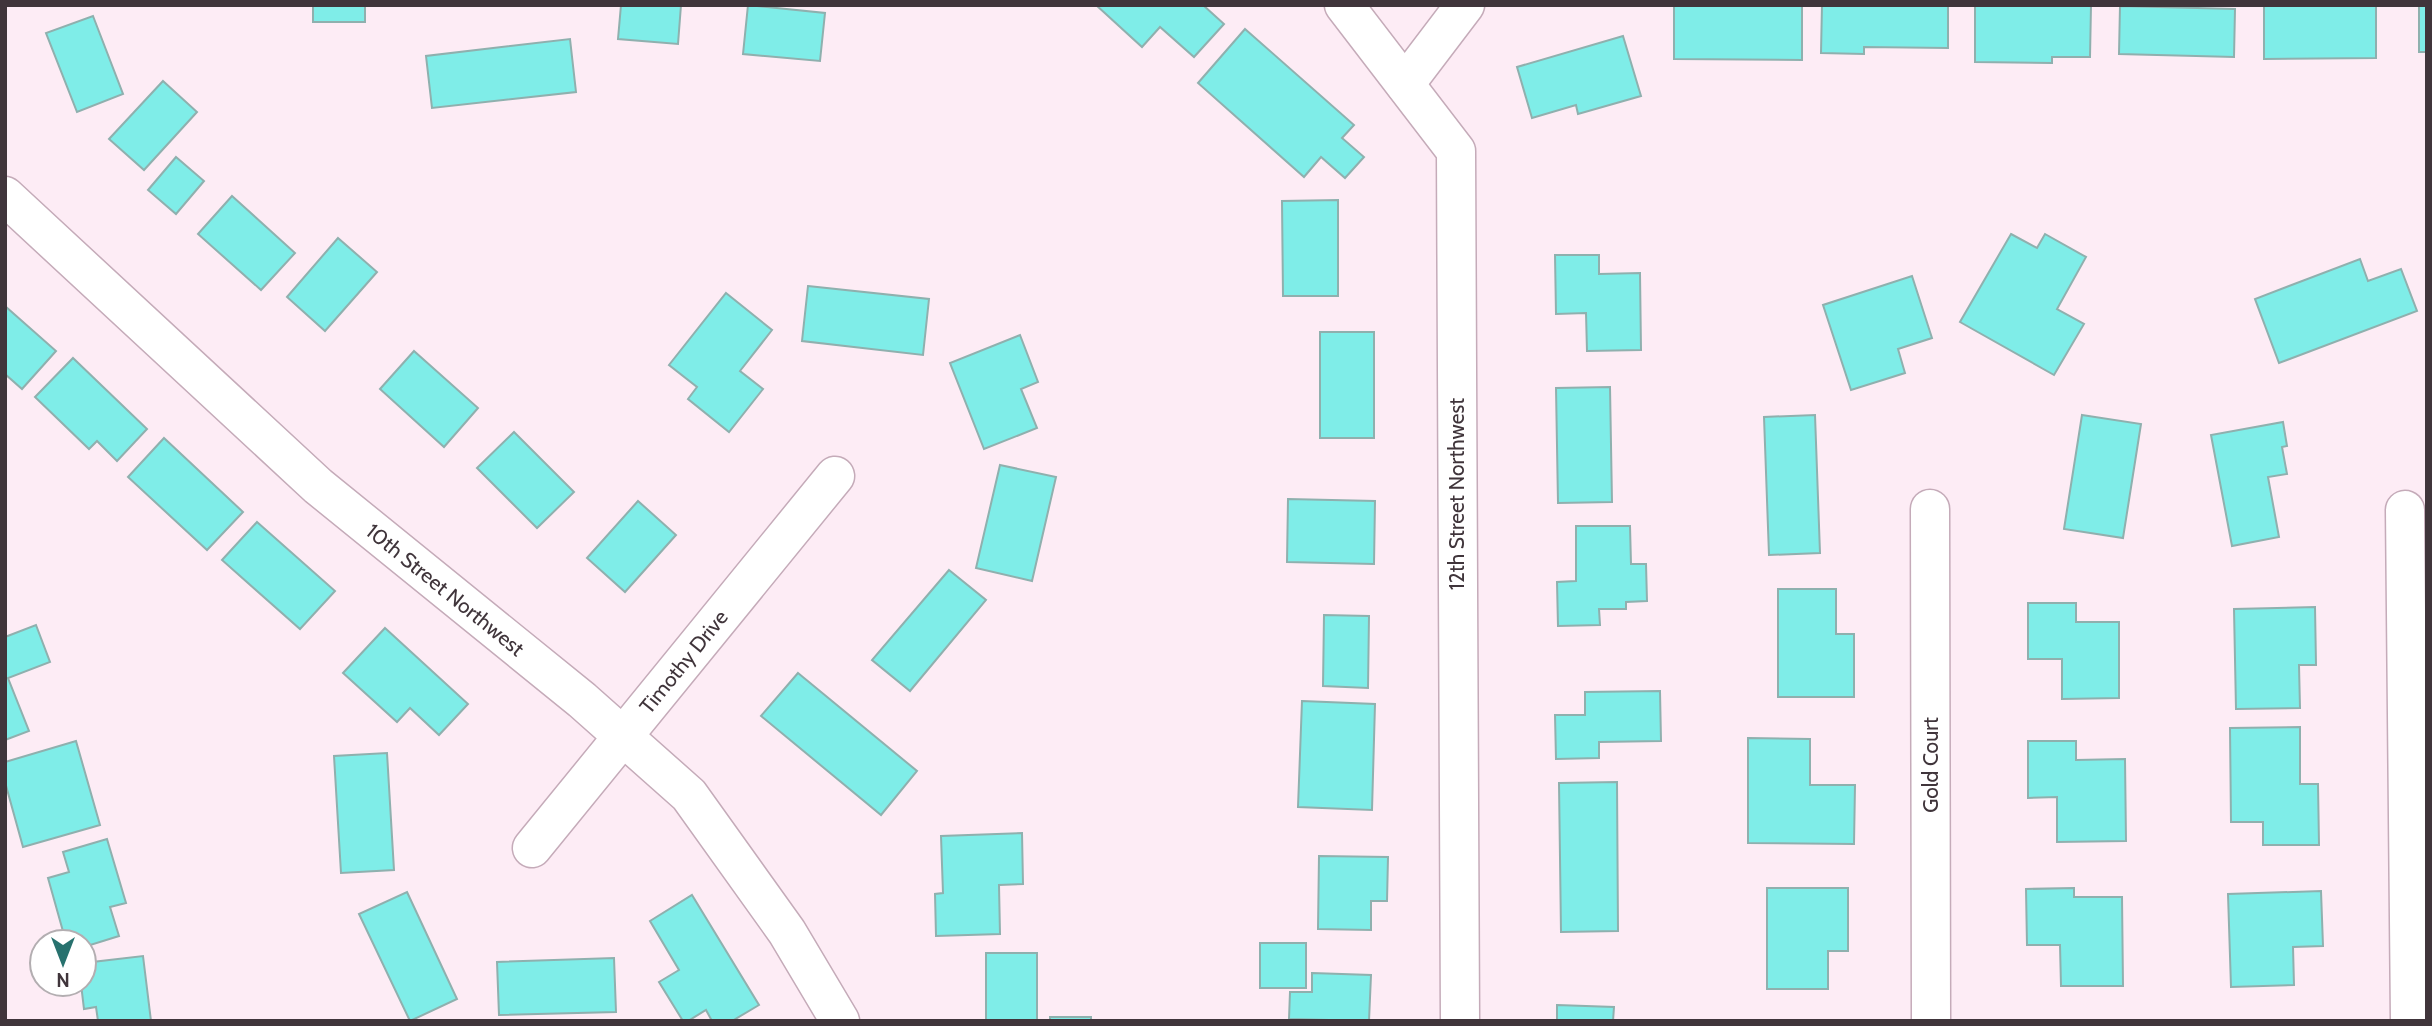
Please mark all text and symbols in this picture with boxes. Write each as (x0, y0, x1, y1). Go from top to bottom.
street label: 12th Street Northwest (1444, 398, 1469, 590)
street label: 10th Street Northwest (361, 518, 529, 661)
street label: Timothy Drive (634, 605, 733, 718)
street label: Gold Court (1918, 717, 1943, 813)
north arrow (28, 928, 98, 998)
text: N (56, 968, 70, 991)

